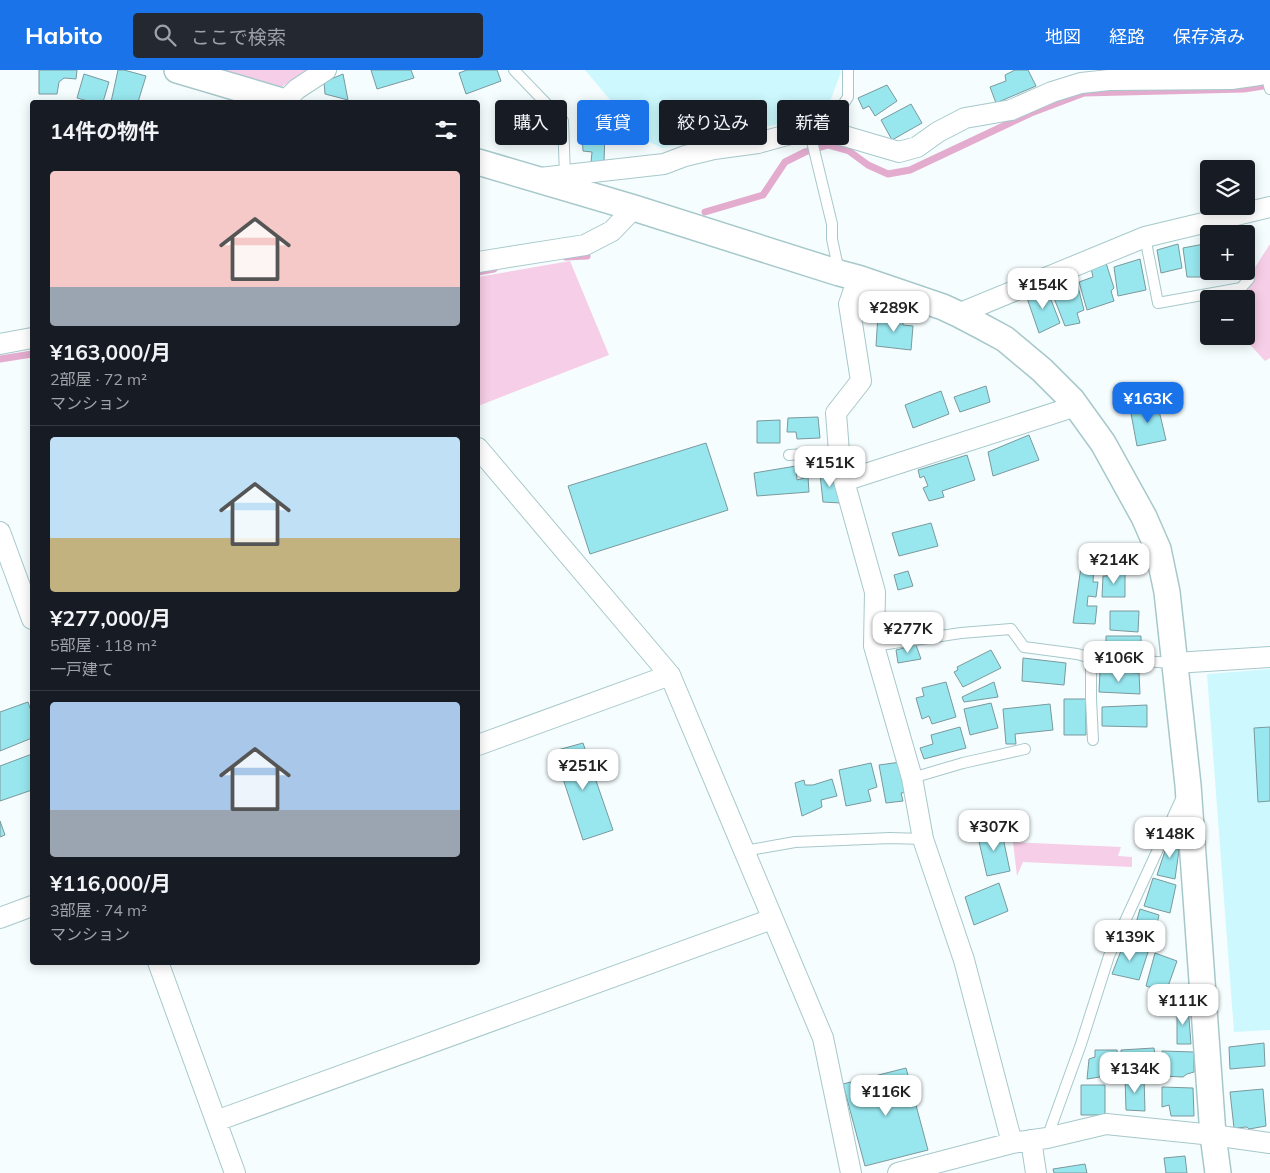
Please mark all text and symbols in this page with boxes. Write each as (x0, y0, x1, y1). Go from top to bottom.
search box (133, 13, 483, 58)
text: Habito (25, 20, 103, 50)
icon: search (151, 21, 179, 49)
text: ここで検索 (191, 25, 286, 49)
text: 地図 (1045, 25, 1081, 48)
text: 経路 (1109, 25, 1145, 48)
text: 保存済み (1173, 25, 1245, 48)
chip: 購入 (495, 100, 567, 145)
chip: 賃貸 (577, 100, 649, 145)
chip: 絞り込み (659, 100, 767, 145)
chip: 新着 (777, 100, 849, 145)
icon: filters (432, 116, 460, 144)
text: 14件の物件 (50, 118, 159, 144)
map controls (1200, 160, 1255, 345)
button: layers (1200, 160, 1255, 215)
icon: home (210, 204, 300, 294)
button: + (1200, 225, 1255, 280)
pin: ¥154K (1008, 268, 1078, 310)
text: ¥154K (1018, 274, 1068, 294)
pin: ¥289K (859, 290, 929, 333)
button: − (1200, 290, 1255, 345)
text: ¥289K (869, 297, 919, 317)
text: ¥163,000/月 (50, 339, 171, 365)
text: 2部屋 · 72 m² (50, 369, 147, 389)
pin: ¥163K (1113, 382, 1183, 424)
text: ¥163K (1123, 388, 1173, 408)
text: マンション (50, 393, 130, 413)
pin: ¥151K (795, 446, 865, 488)
text: ¥151K (805, 452, 855, 472)
icon: home (210, 469, 300, 559)
pin: ¥214K (1079, 542, 1149, 585)
text: ¥214K (1089, 549, 1139, 569)
text: ¥277,000/月 (50, 605, 171, 631)
pin: ¥277K (873, 612, 943, 654)
text: ¥277K (883, 618, 933, 638)
text: 5部屋 · 118 m² (50, 635, 157, 655)
pin: ¥106K (1084, 640, 1154, 683)
text: ¥106K (1094, 647, 1144, 667)
text: 一戸建て (50, 659, 114, 679)
icon: home (210, 734, 300, 824)
pin: ¥251K (548, 748, 618, 791)
text: ¥251K (558, 755, 608, 775)
pin: ¥307K (959, 810, 1029, 852)
text: ¥307K (969, 816, 1019, 836)
pin: ¥148K (1135, 816, 1205, 859)
text: ¥148K (1145, 823, 1195, 843)
text: ¥116,000/月 (50, 870, 171, 896)
text: 3部屋 · 74 m² (50, 900, 147, 920)
pin: ¥139K (1095, 920, 1165, 962)
text: マンション (50, 924, 130, 944)
text: ¥139K (1105, 926, 1155, 946)
pin: ¥111K (1148, 984, 1218, 1026)
text: ¥111K (1158, 990, 1208, 1010)
pin: ¥134K (1100, 1052, 1170, 1094)
text: ¥134K (1110, 1058, 1160, 1078)
pin: ¥116K (851, 1074, 921, 1117)
text: ¥116K (861, 1081, 911, 1101)

